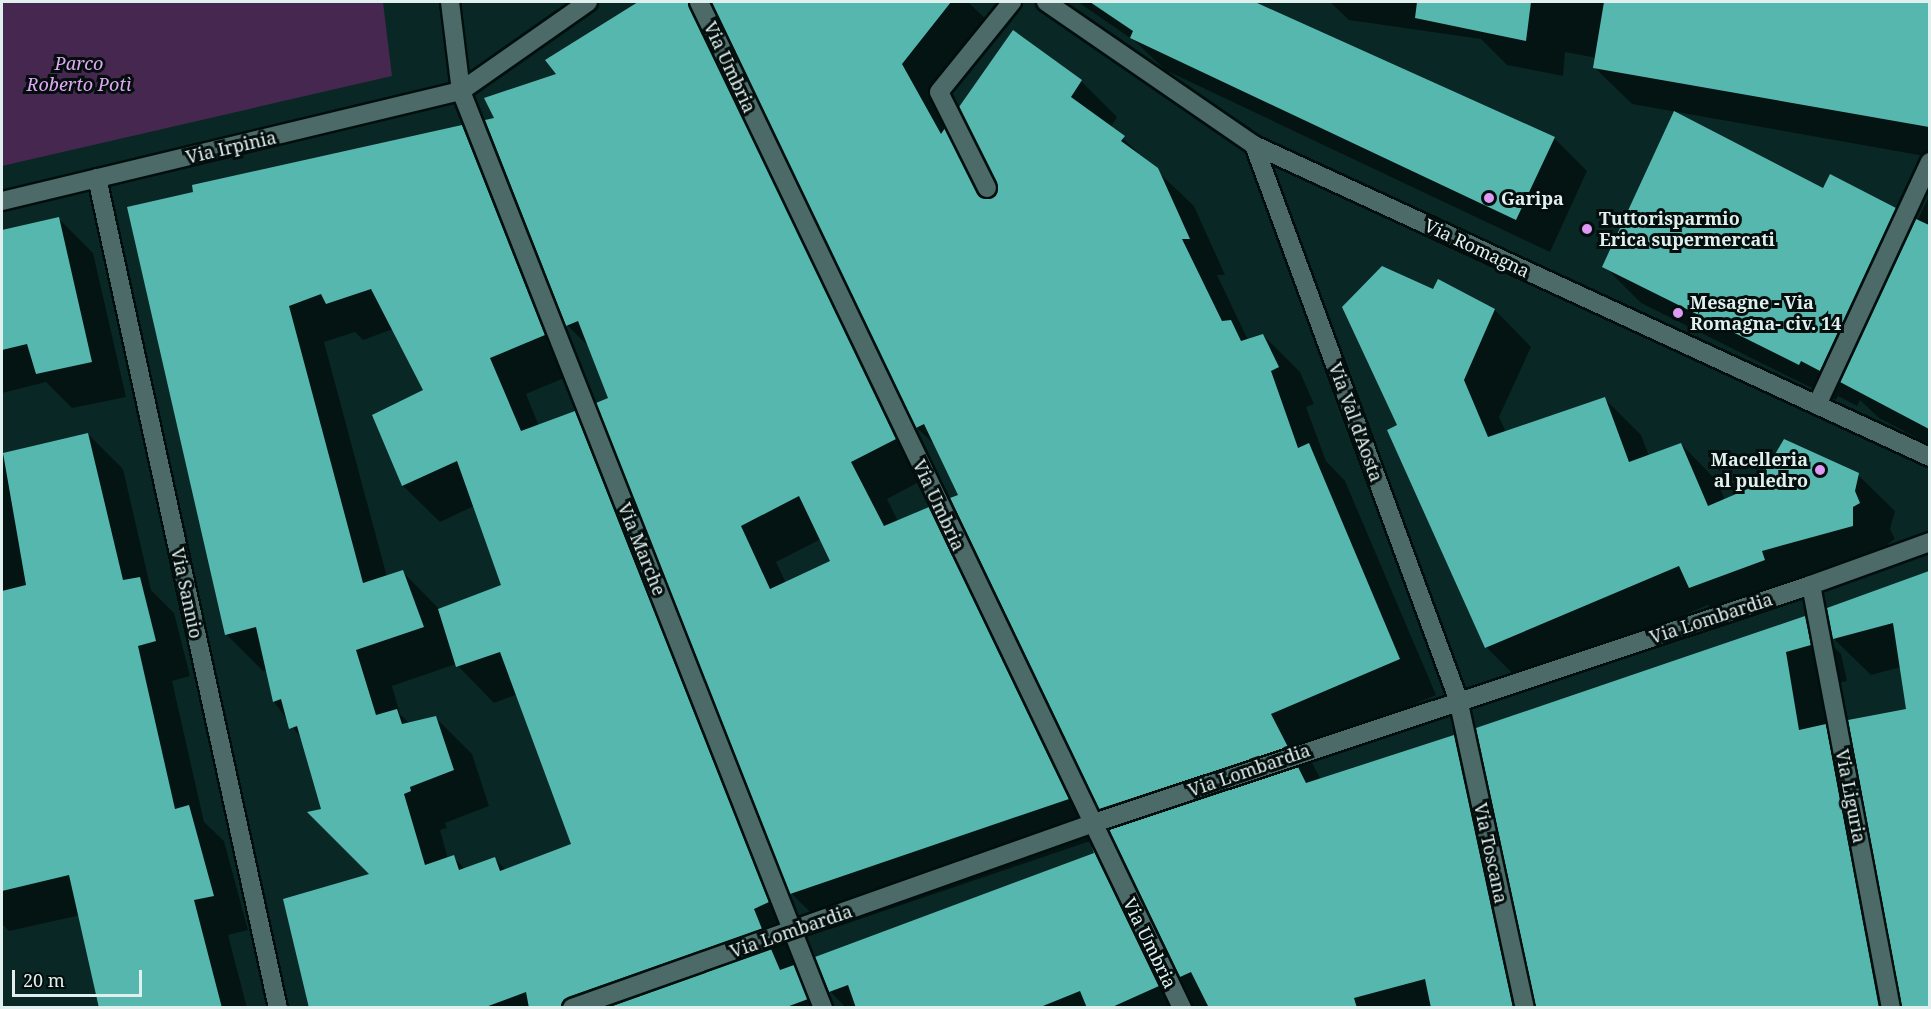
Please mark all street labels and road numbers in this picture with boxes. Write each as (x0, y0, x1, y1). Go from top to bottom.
street label: Via Umbria (699, 18, 761, 116)
street label: Via Irpinia (184, 126, 278, 168)
street label: Via Romagna (1421, 214, 1533, 282)
street label: Via Val d'Aosta (1324, 360, 1388, 484)
street label: Via Umbria (908, 456, 970, 554)
street label: Via Marche (614, 499, 670, 599)
street label: Via Sannio (167, 546, 207, 640)
street label: Via Lombardia (1647, 588, 1775, 648)
street label: Via Lombardia (1185, 739, 1313, 801)
street label: Via Liguria (1831, 747, 1871, 845)
street label: Via Toscana (1470, 801, 1512, 905)
street label: Via Umbria (1119, 894, 1181, 992)
street label: Via Lombardia (727, 900, 855, 962)

